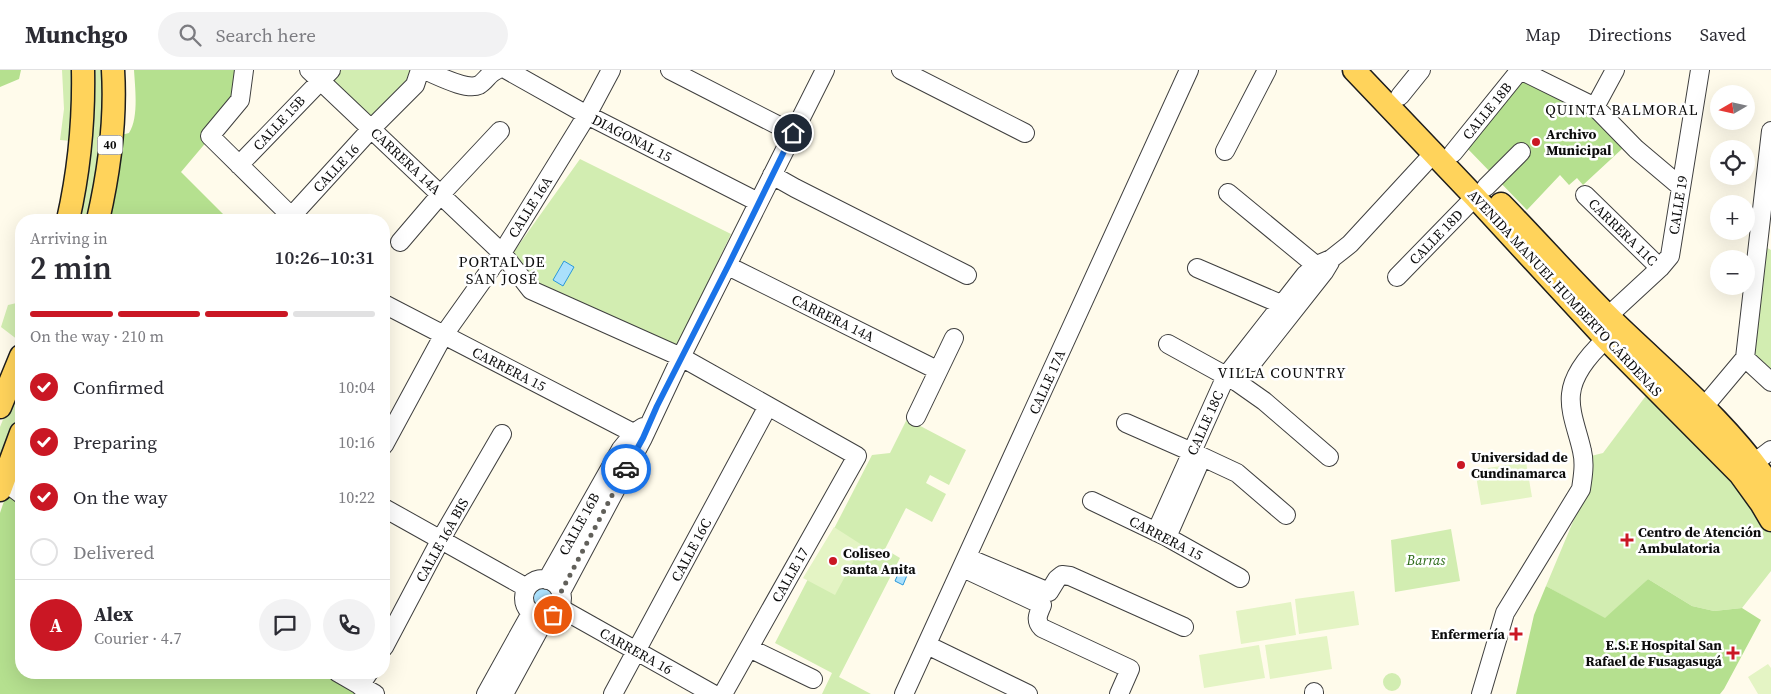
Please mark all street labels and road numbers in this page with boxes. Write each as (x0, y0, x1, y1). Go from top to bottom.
street label: CALLE 18B (1458, 78, 1516, 144)
street label: CALLE 15B (248, 91, 310, 155)
street label: DIAGONAL 15 (589, 109, 675, 167)
street label: CARRERA 14A (366, 123, 446, 199)
road number: 40 (98, 136, 122, 154)
street label: CALLE 16 (308, 139, 364, 197)
street label: CALLE 16A (503, 172, 557, 242)
street label: CALLE 19 (1663, 174, 1693, 236)
street label: AVENIDA MANUEL HUMBERTO CÁRDENAS (1463, 185, 1667, 401)
street label: CARRERA 11C (1584, 194, 1662, 270)
street label: CALLE 18D (1405, 205, 1467, 269)
street label: CARRERA 14A (788, 289, 878, 347)
street label: CARRERA 15 (469, 342, 549, 396)
street label: CALLE 17A (1024, 346, 1070, 418)
street label: CALLE 18C (1182, 387, 1228, 458)
street label: CALLE 16B (554, 489, 604, 559)
street label: CALLE 16A BIS (411, 494, 473, 586)
street label: CARRERA 15 (1126, 511, 1206, 565)
street label: CALLE 16C (666, 515, 716, 585)
street label: CALLE 17 (767, 544, 813, 606)
street label: CARRERA 16 (596, 623, 676, 679)

